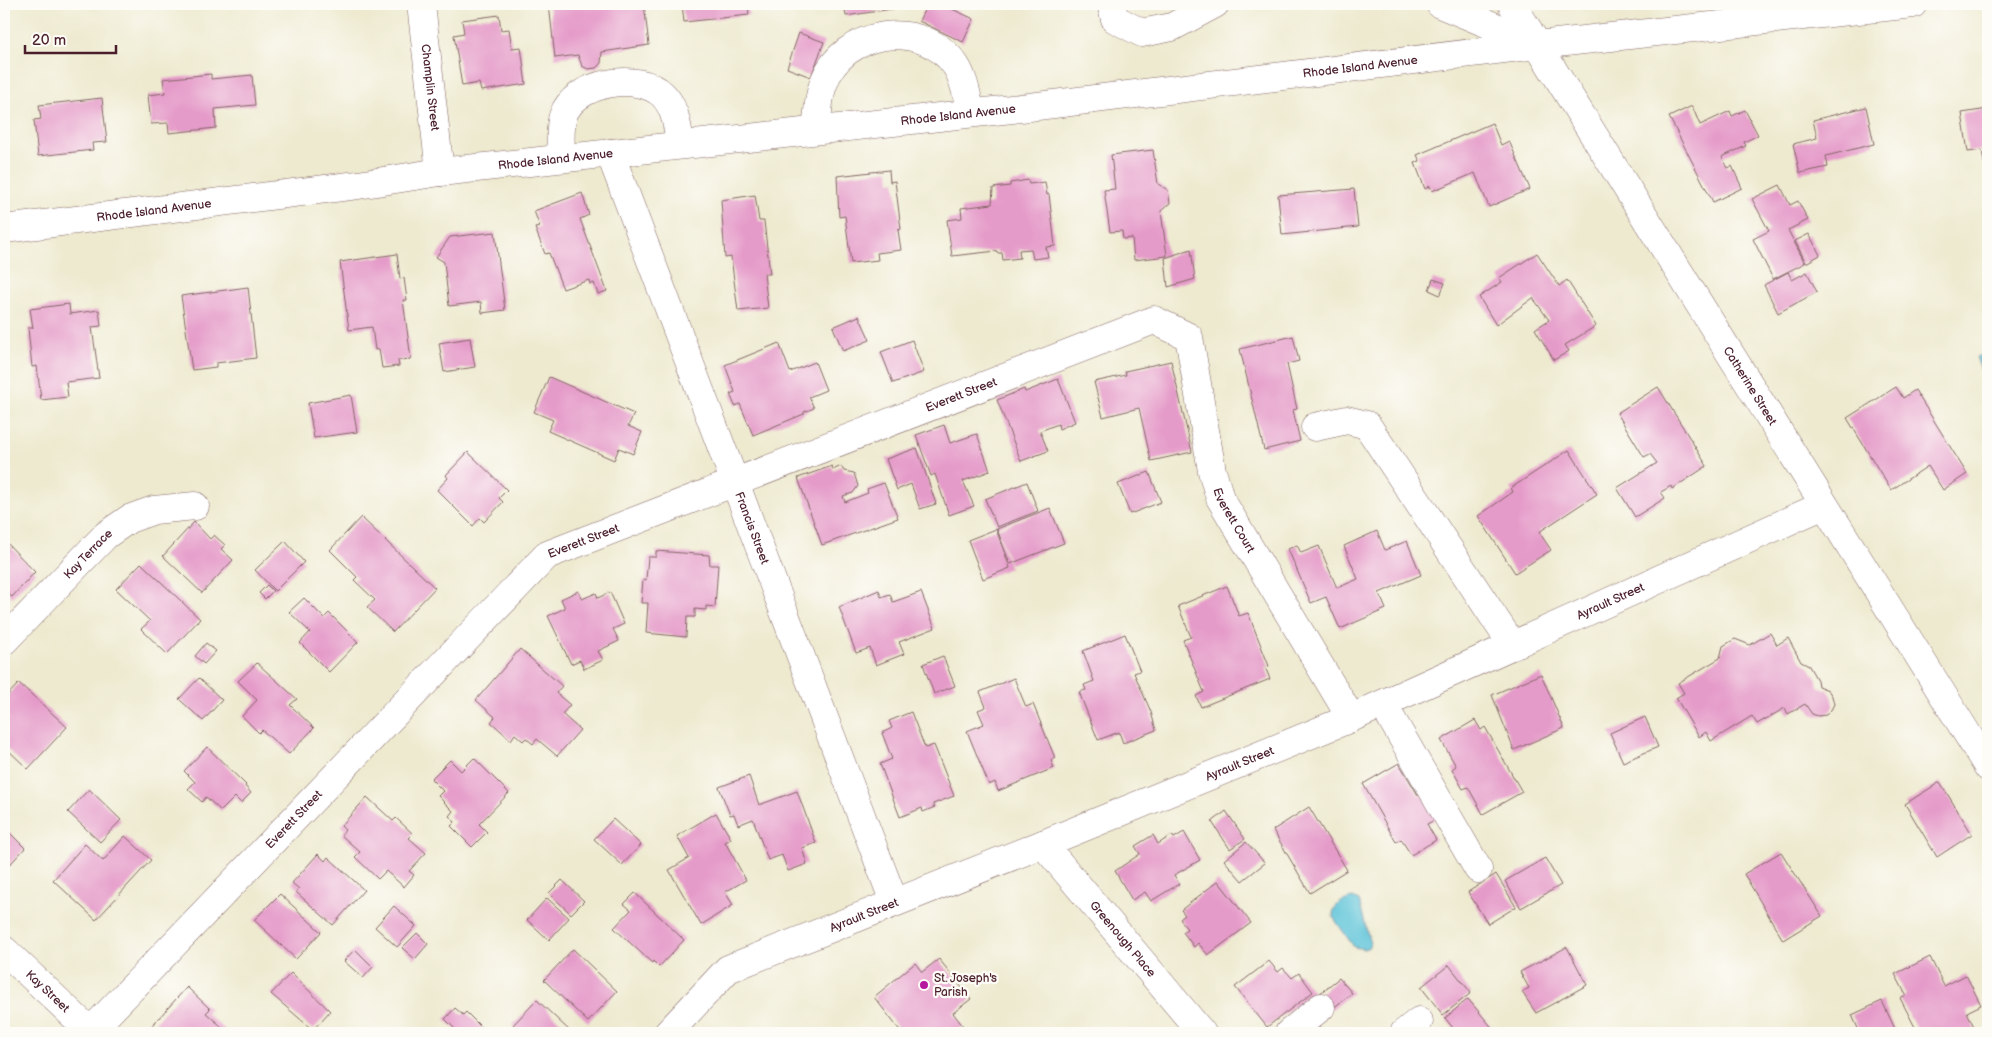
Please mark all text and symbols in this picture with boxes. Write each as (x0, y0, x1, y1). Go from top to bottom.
scale bar (25, 22, 116, 54)
text: 20 m (32, 31, 66, 50)
street label: Champlin Street (418, 43, 442, 132)
street label: Rhode Island Avenue (1302, 53, 1419, 82)
street label: Rhode Island Avenue (900, 102, 1016, 129)
street label: Rhode Island Avenue (497, 146, 614, 174)
street label: Rhode Island Avenue (96, 196, 212, 225)
street label: Catherine Street (1720, 344, 1780, 428)
street label: Everett Street (923, 374, 999, 416)
street label: Everett Court (1209, 486, 1258, 556)
street label: Francis Street (731, 490, 772, 567)
street label: Everett Street (546, 521, 622, 562)
street label: Kay Terrace (61, 526, 115, 582)
street label: Ayrault Street (1575, 580, 1647, 623)
street label: Ayrault Street (1203, 743, 1276, 785)
street label: Everett Street (263, 787, 326, 852)
street label: Ayrault Street (828, 895, 901, 936)
street label: Greenough Place (1086, 898, 1159, 980)
street label: Kay Street (22, 967, 73, 1016)
place label: St. Joseph's Parish (934, 971, 997, 1000)
marker: St. Joseph's Parish (918, 979, 930, 991)

